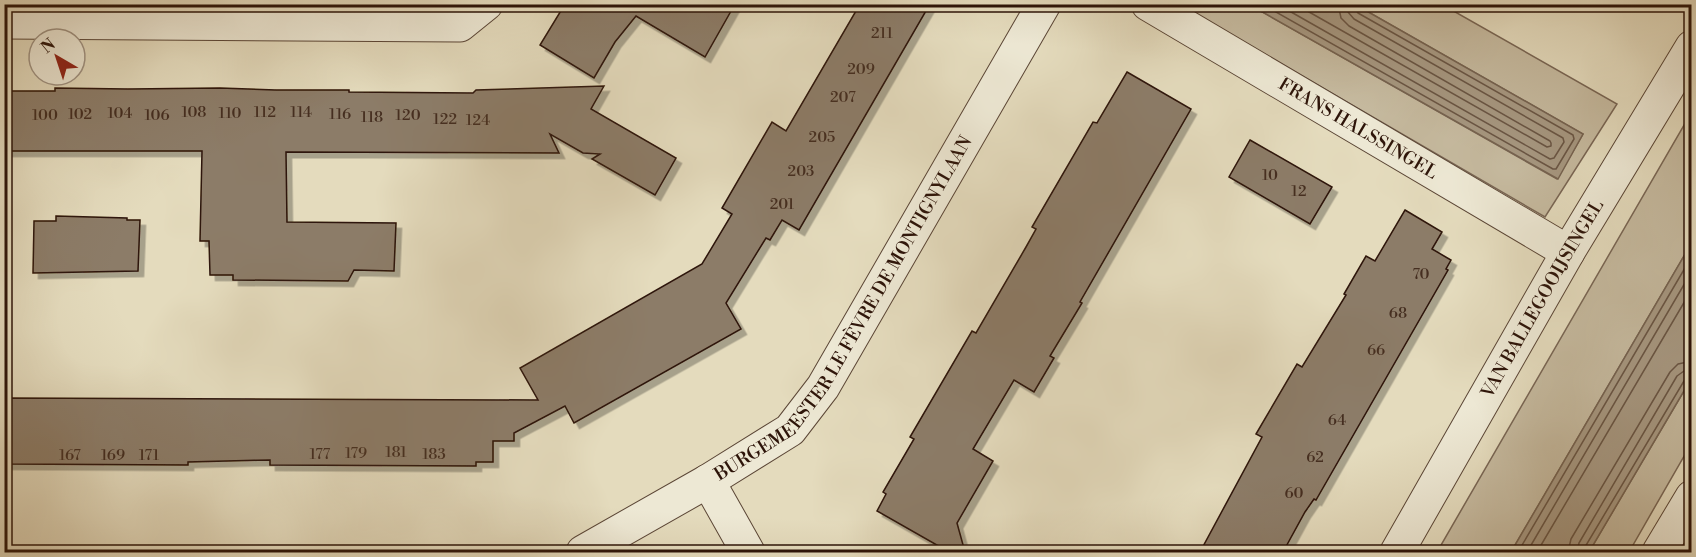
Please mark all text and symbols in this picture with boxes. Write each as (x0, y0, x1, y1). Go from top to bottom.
house number: 211 (871, 24, 894, 43)
north arrow (27, 27, 87, 87)
text: N (37, 34, 60, 58)
house number: 209 (847, 60, 875, 79)
street label: FRANS HALSSINGEL (1274, 72, 1442, 184)
house number: 207 (830, 88, 856, 107)
house number: 108 (181, 103, 207, 122)
house number: 112 (254, 103, 276, 122)
house number: 114 (290, 103, 312, 122)
house number: 104 (108, 104, 133, 123)
house number: 110 (219, 104, 241, 123)
house number: 102 (68, 105, 92, 124)
house number: 116 (329, 105, 351, 124)
house number: 100 (32, 106, 58, 125)
house number: 106 (144, 106, 170, 125)
house number: 120 (395, 106, 421, 125)
house number: 118 (361, 108, 383, 127)
house number: 122 (433, 110, 457, 129)
house number: 124 (466, 111, 490, 130)
house number: 205 (809, 128, 835, 147)
street label: BURGEMEESTER LE FÈVRE DE MONTIGNYLAAN (709, 131, 977, 486)
house number: 203 (788, 162, 814, 181)
house number: 10 (1262, 166, 1278, 185)
house number: 12 (1291, 182, 1307, 201)
house number: 201 (770, 195, 795, 214)
street label: VAN BALLEGOOIJSINGEL (1475, 195, 1609, 403)
house number: 70 (1412, 265, 1430, 284)
house number: 68 (1389, 304, 1407, 323)
house number: 66 (1367, 341, 1385, 360)
house number: 64 (1328, 411, 1346, 430)
house number: 181 (385, 443, 407, 462)
house number: 179 (345, 444, 367, 463)
house number: 177 (310, 445, 331, 464)
house number: 183 (422, 445, 446, 464)
house number: 167 (59, 446, 81, 465)
house number: 169 (101, 446, 125, 465)
house number: 171 (139, 446, 160, 465)
house number: 62 (1306, 448, 1324, 467)
house number: 60 (1284, 484, 1304, 503)

